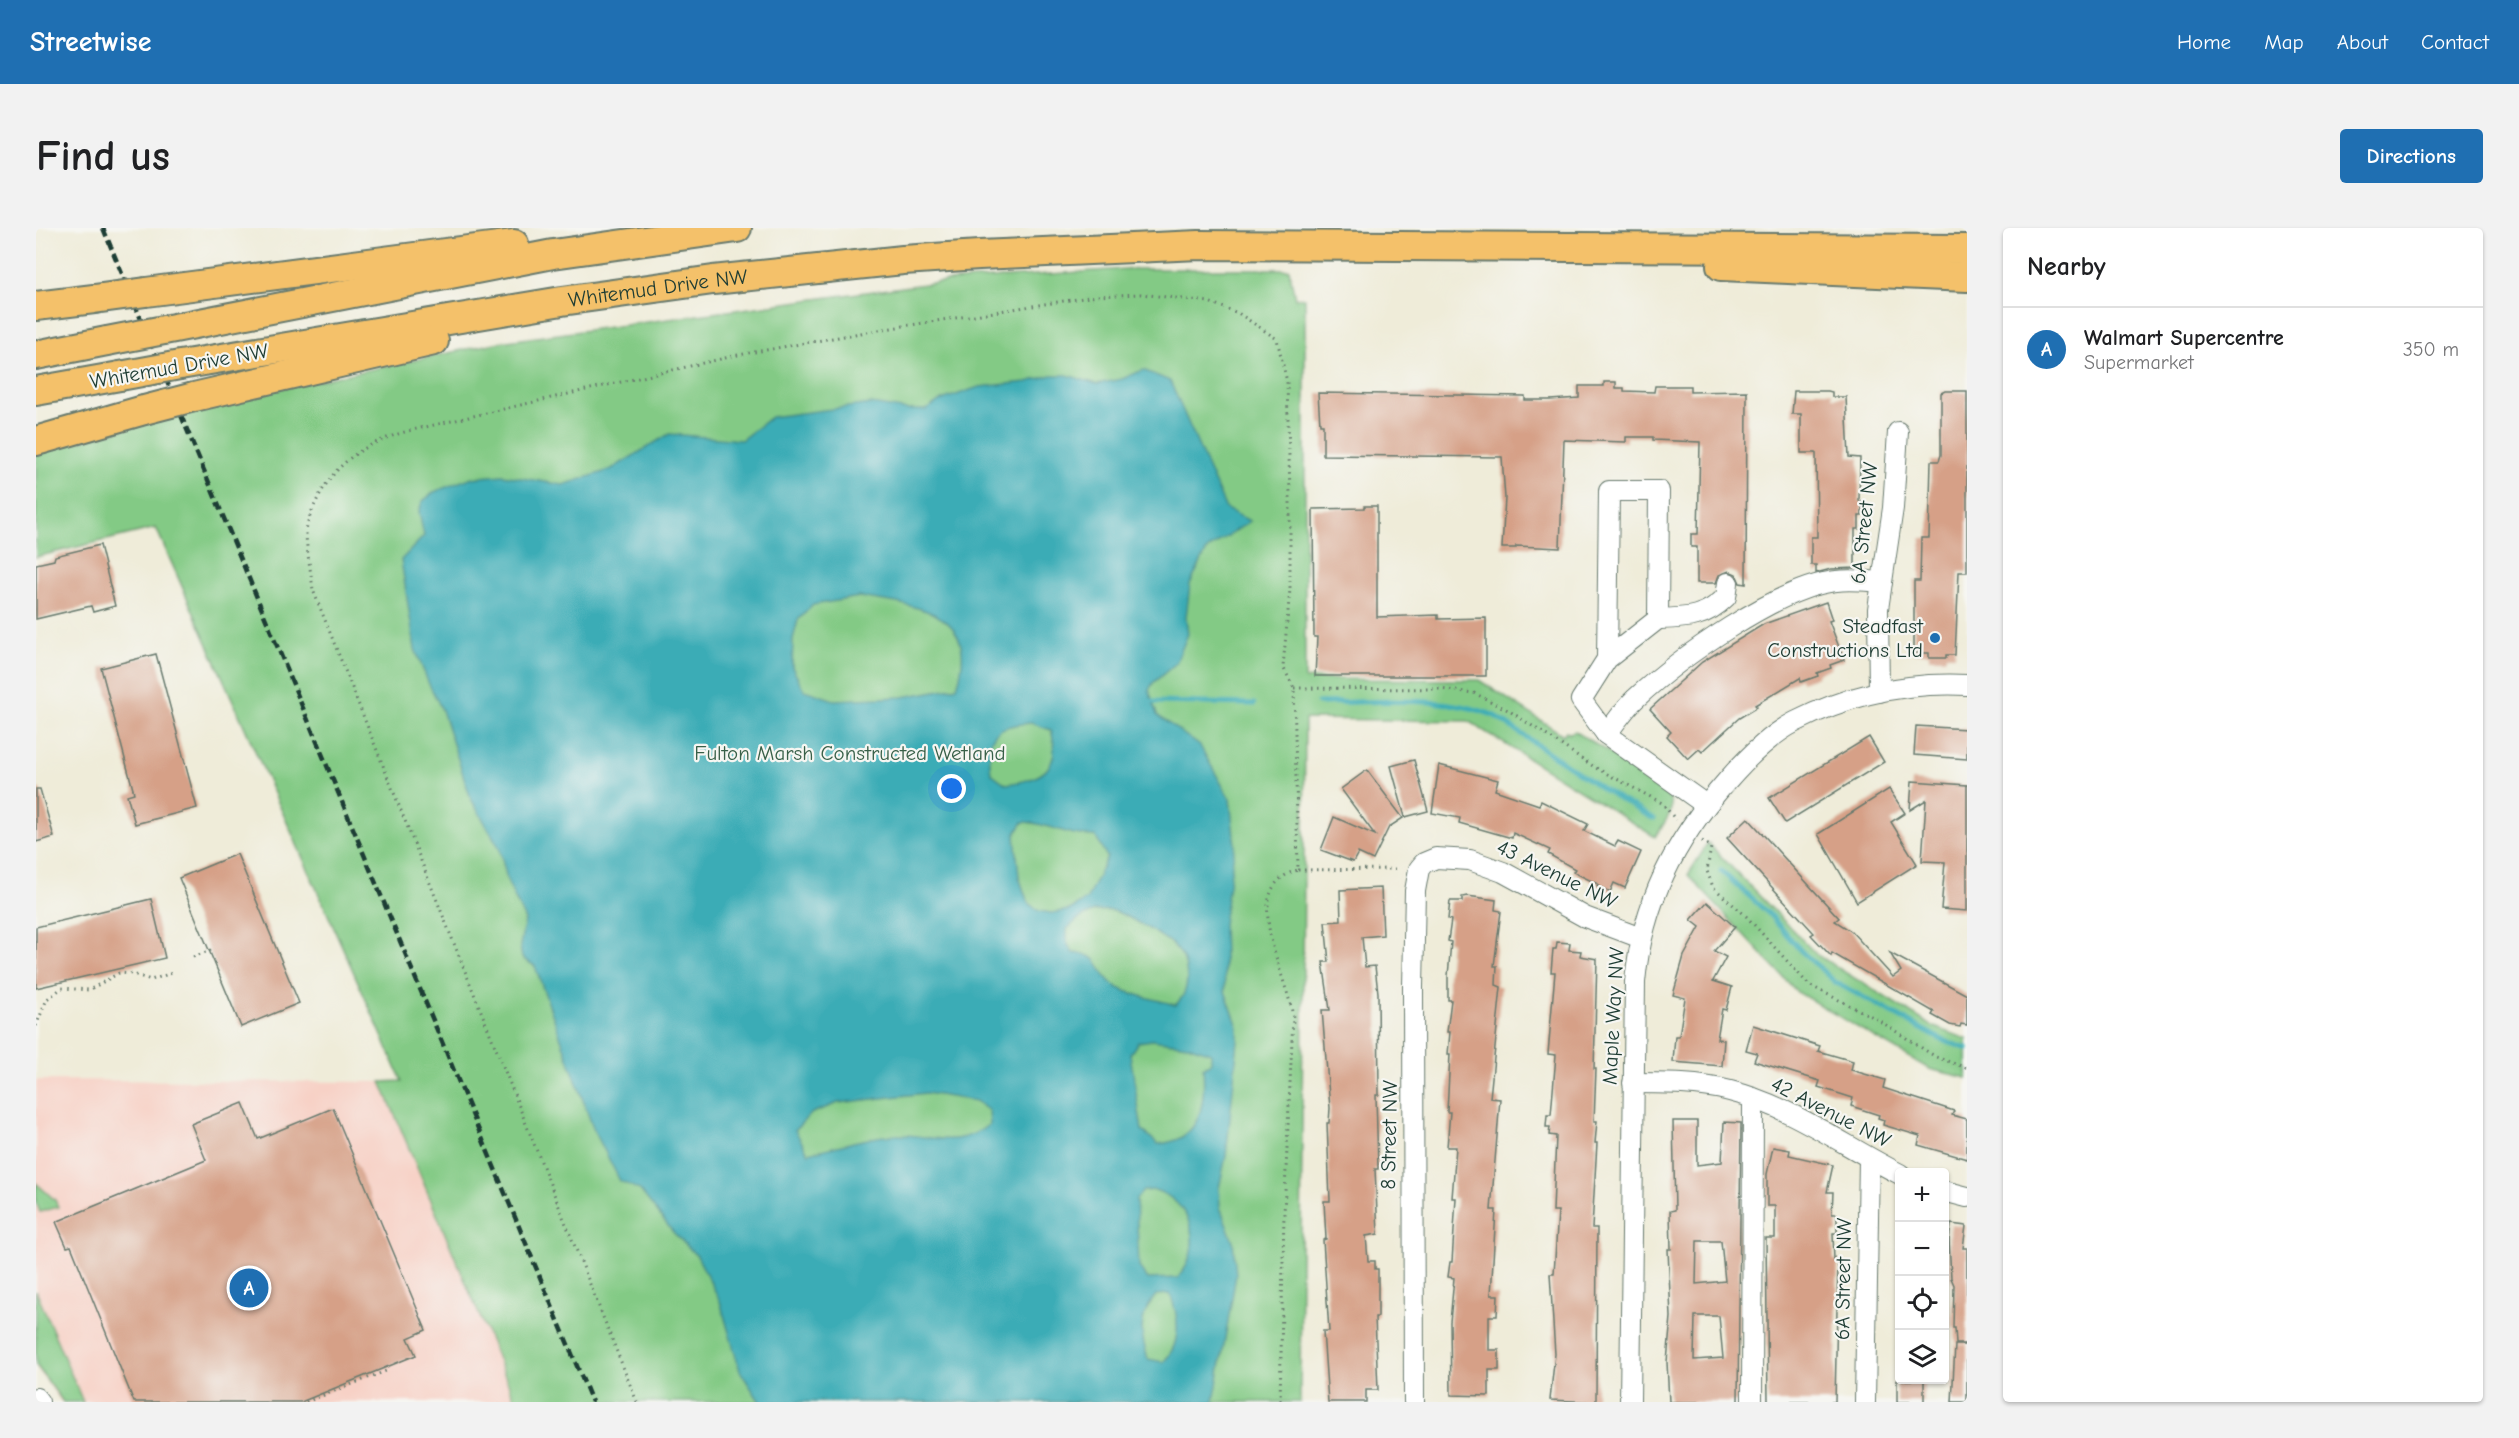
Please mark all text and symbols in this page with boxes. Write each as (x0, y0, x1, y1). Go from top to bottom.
text: Streetwise (30, 26, 151, 58)
text: Home (2177, 30, 2231, 54)
text: Map (2264, 30, 2304, 54)
text: About (2337, 30, 2388, 54)
text: Contact (2421, 30, 2489, 54)
button: Directions (2340, 129, 2483, 183)
text: Find us (36, 132, 170, 181)
text: Nearby (2027, 252, 2106, 282)
street label: Whitemud Drive NW (567, 264, 749, 312)
text: Walmart Supercentre (2084, 325, 2284, 351)
street label: Whitemud Drive NW (88, 338, 271, 394)
text: A (2041, 338, 2052, 361)
text: 350 m (2403, 338, 2459, 361)
text: Supermarket (2084, 351, 2194, 374)
street label: 6A Street NW (1846, 460, 1882, 585)
place label: Steadfast Constructions Ltd (1767, 614, 1924, 662)
marker: Steadfast Constructions Ltd (1928, 631, 1942, 645)
park label: Fulton Marsh Constructed Wetland (694, 741, 1006, 765)
your location (937, 774, 966, 803)
street label: 43 Avenue NW (1493, 835, 1622, 914)
street label: Maple Way NW (1597, 946, 1629, 1085)
street label: 42 Avenue NW (1767, 1072, 1896, 1153)
street label: 8 Street NW (1376, 1079, 1402, 1190)
map controls (1895, 1168, 1949, 1384)
button: + (1895, 1168, 1949, 1222)
street label: 6A Street NW (1830, 1217, 1856, 1340)
button: − (1895, 1222, 1949, 1276)
pin: A (230, 1266, 268, 1310)
button: locate (1895, 1276, 1949, 1330)
button: layers (1895, 1330, 1949, 1384)

